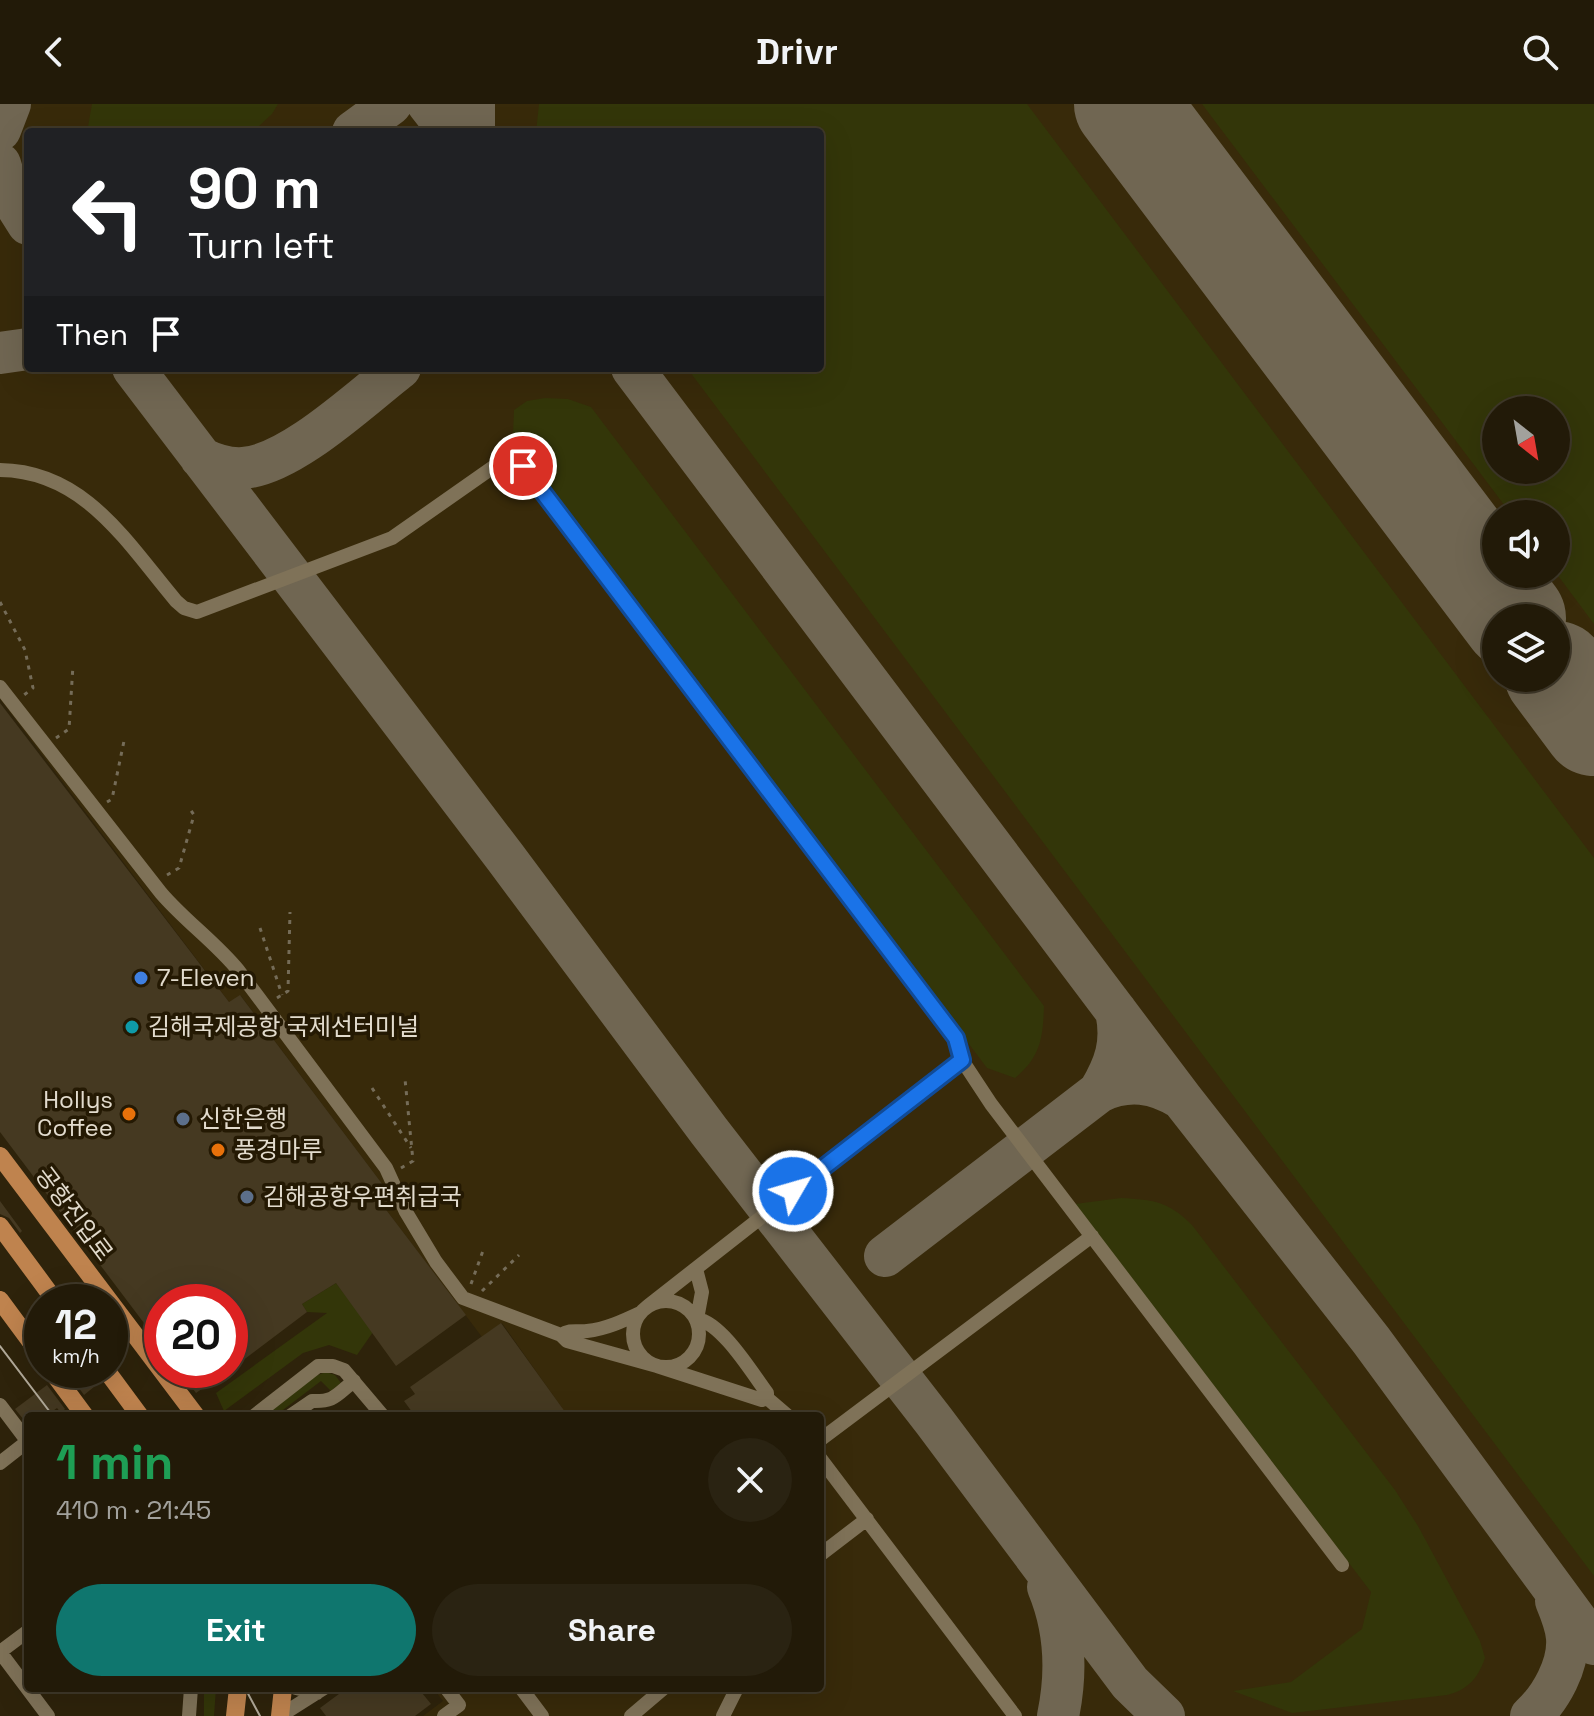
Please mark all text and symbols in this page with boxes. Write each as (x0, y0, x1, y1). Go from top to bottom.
text: Drivr (756, 29, 838, 75)
icon: back (32, 30, 76, 74)
icon: search (1518, 30, 1562, 74)
text: 90 m (188, 153, 321, 224)
icon: left (56, 160, 160, 264)
text: Turn left (188, 223, 335, 269)
icon: arrive (144, 312, 188, 356)
text: Then (56, 315, 128, 354)
north arrow (1482, 396, 1570, 484)
map controls (1482, 396, 1570, 692)
pin (489, 432, 557, 500)
icon: arrive (501, 444, 545, 488)
button: sound (1482, 500, 1570, 588)
button: layers (1482, 604, 1570, 692)
place label: 7-Eleven (157, 962, 255, 993)
marker: 7-Eleven (132, 969, 150, 987)
place label: 김해국제공항 국제선터미널 (148, 1011, 419, 1042)
marker: 김해국제공항 국제선터미널 (123, 1018, 141, 1036)
place label: Hollys Coffee (37, 1084, 113, 1143)
place label: 신한은행 (199, 1103, 287, 1134)
marker: Hollys Coffee (120, 1105, 138, 1123)
marker: 신한은행 (174, 1110, 192, 1128)
place label: 풍경마루 (234, 1134, 322, 1165)
marker: 풍경마루 (209, 1141, 227, 1159)
position arrow (751, 1149, 835, 1233)
street label: 공항진입로 (29, 1160, 120, 1267)
place label: 김해공항우편취급국 (263, 1181, 462, 1212)
marker: 김해공항우편취급국 (238, 1188, 256, 1206)
speed limit sign: 20 (144, 1284, 248, 1388)
text: 12 (55, 1300, 97, 1351)
text: km/h (52, 1343, 100, 1369)
text: 1 min (56, 1432, 173, 1493)
button: close (708, 1438, 792, 1522)
text: 410 m · 21:45 (56, 1493, 211, 1527)
button: Exit (56, 1584, 416, 1676)
button: Share (432, 1584, 792, 1676)

